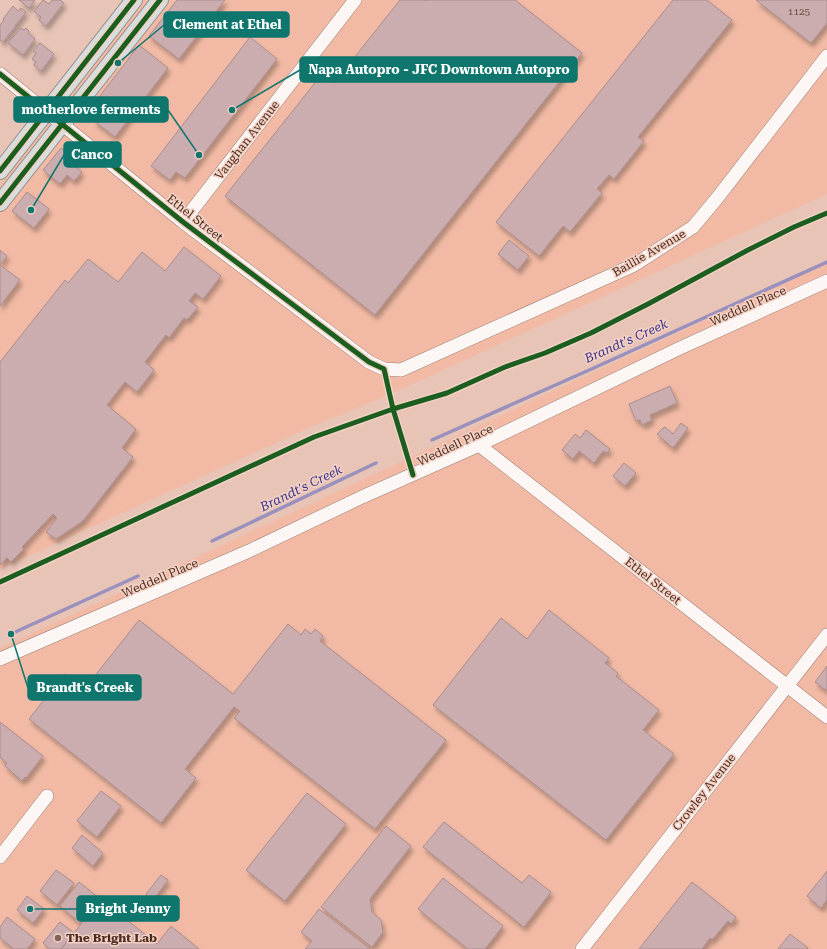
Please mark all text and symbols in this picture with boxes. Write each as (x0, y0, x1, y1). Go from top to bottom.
house number: 1125 (788, 6, 811, 17)
callout: Clement at Ethel (164, 12, 289, 37)
text: Clement at Ethel (172, 17, 282, 32)
callout: Napa Autopro - JFC Downtown Autopro (300, 57, 577, 82)
text: Napa Autopro - JFC Downtown Autopro (308, 62, 570, 77)
callout: motherlove ferments (14, 97, 168, 122)
street label: Vaughan Avenue (212, 97, 282, 182)
text: motherlove ferments (22, 102, 161, 117)
callout: Canco (64, 142, 121, 167)
text: Canco (71, 147, 113, 162)
street label: Ethel Street (164, 192, 226, 245)
street label: Baillie Avenue (610, 226, 688, 280)
street label: Weddell Place (708, 283, 789, 329)
water label: Brandt's Creek (581, 316, 671, 366)
street label: Weddell Place (415, 421, 495, 469)
water label: Brandt's Creek (257, 461, 345, 515)
street label: Weddell Place (120, 555, 201, 600)
street label: Ethel Street (622, 555, 684, 608)
callout: Brandt's Creek (28, 675, 141, 700)
text: Brandt's Creek (36, 680, 134, 695)
street label: Crowley Avenue (670, 750, 739, 833)
callout: Bright Jenny (77, 896, 179, 921)
text: Bright Jenny (85, 901, 171, 916)
place label: The Bright Lab (66, 931, 157, 945)
marker: The Bright Lab (53, 933, 63, 943)

